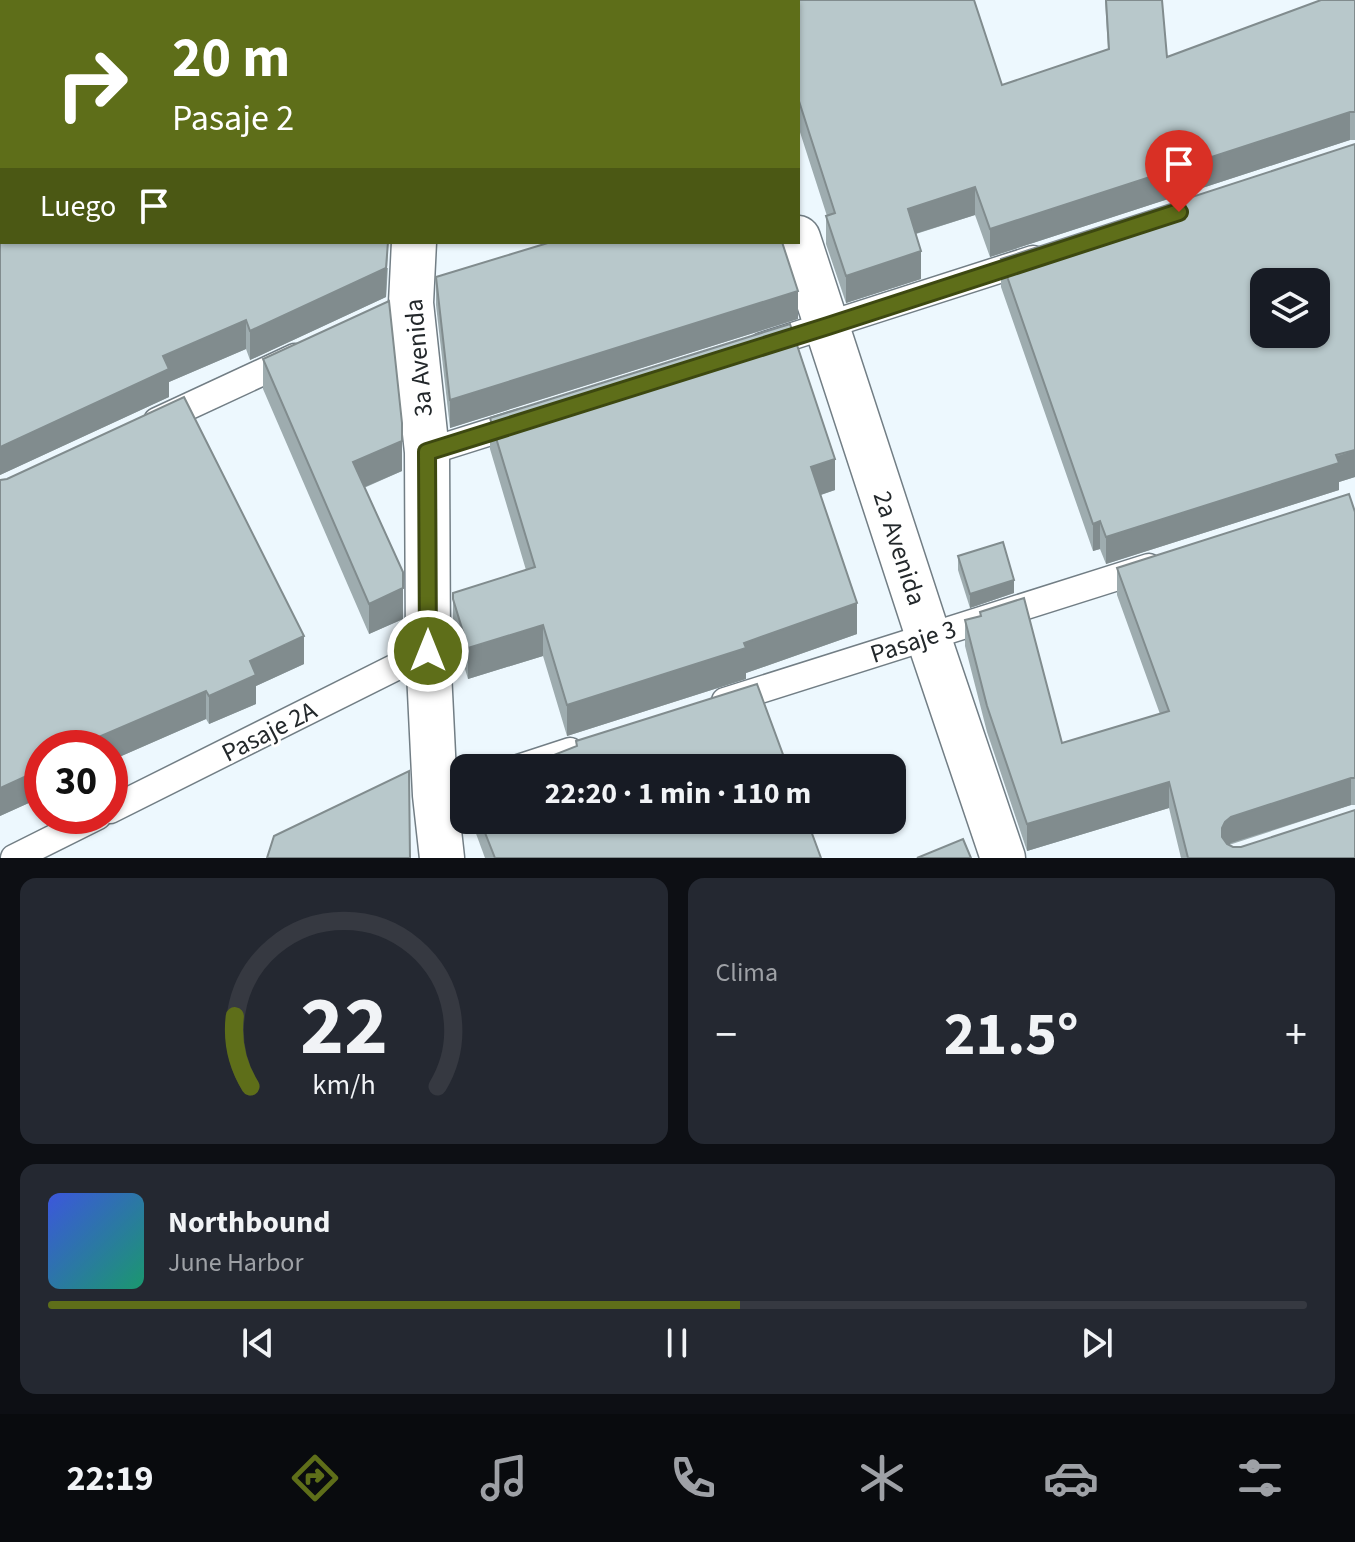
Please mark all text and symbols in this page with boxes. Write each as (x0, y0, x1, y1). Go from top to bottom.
text: 20 m (172, 19, 290, 98)
icon: right (40, 32, 144, 136)
text: Pasaje 2 (172, 93, 294, 144)
pin (1145, 130, 1213, 212)
icon: arrive (1157, 142, 1201, 186)
icon: arrive (132, 184, 176, 228)
text: Luego (40, 185, 116, 228)
map controls (1250, 268, 1330, 348)
button: layers (1250, 268, 1330, 348)
street label: 3a Avenida (395, 297, 442, 418)
street label: 2a Avenida (864, 486, 935, 610)
position arrow (386, 609, 470, 693)
street label: Pasaje 3 (866, 610, 961, 673)
street label: Pasaje 2A (215, 691, 324, 771)
speed limit sign: 30 (24, 730, 128, 834)
text: 22:20 · 1 min · 110 m (545, 772, 811, 815)
text: Clima (716, 954, 778, 991)
text: 22 (300, 968, 388, 1086)
text: 21.5° (944, 993, 1079, 1078)
text: − (716, 1004, 737, 1067)
text: + (1285, 1004, 1307, 1067)
text: km/h (312, 1065, 375, 1105)
text: Northbound (168, 1201, 330, 1244)
text: June Harbor (168, 1244, 304, 1281)
icon: previous (236, 1321, 280, 1365)
icon: pause (655, 1321, 699, 1365)
icon: next (1075, 1321, 1119, 1365)
icon: directions (287, 1450, 343, 1506)
icon: music (476, 1450, 532, 1506)
icon: phone (665, 1450, 721, 1506)
icon: climate (854, 1450, 910, 1506)
icon: car (1043, 1450, 1099, 1506)
icon: filters (1232, 1450, 1288, 1506)
text: 22:19 (67, 1453, 153, 1504)

